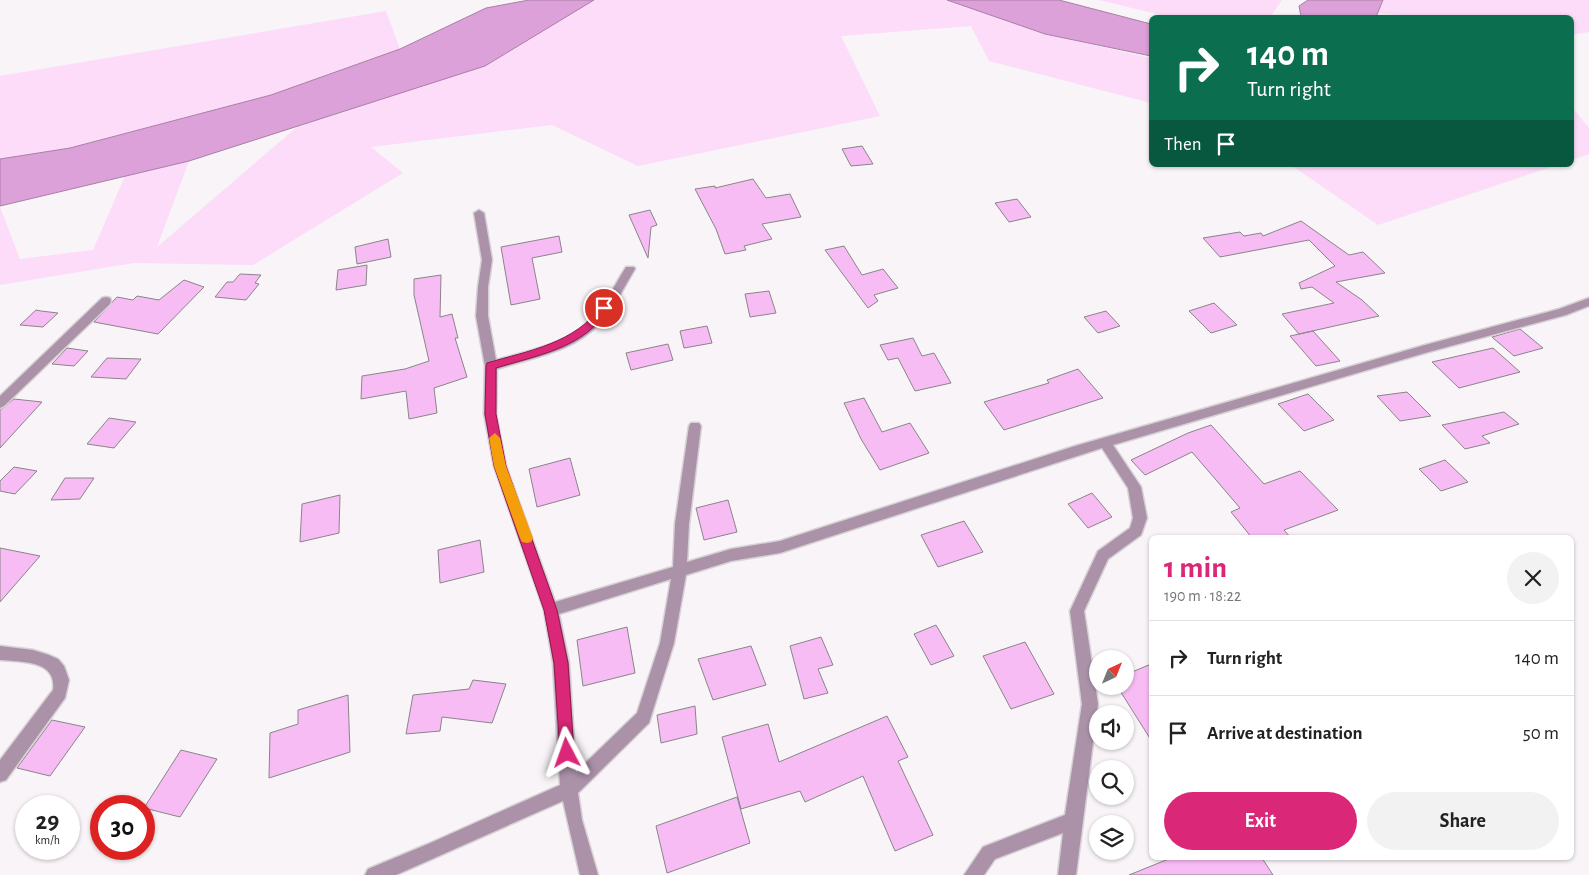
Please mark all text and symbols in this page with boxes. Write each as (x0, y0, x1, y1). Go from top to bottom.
icon: right (1164, 35, 1229, 100)
text: 140 m (1247, 37, 1329, 72)
text: Turn right (1247, 78, 1331, 100)
icon: arrive (1212, 130, 1240, 158)
text: Then (1164, 135, 1202, 154)
pin (583, 287, 625, 329)
icon: arrive (590, 294, 618, 322)
button: close (1507, 552, 1559, 604)
text: 1 min (1164, 553, 1227, 583)
text: 190 m · 18:22 (1164, 588, 1241, 604)
icon: right (1164, 644, 1192, 672)
text: Turn right (1207, 649, 1282, 668)
text: 140 m (1515, 649, 1559, 668)
north arrow (1089, 650, 1134, 695)
map controls (1089, 650, 1134, 860)
button: sound (1089, 705, 1134, 750)
icon: arrive (1164, 719, 1192, 747)
text: Arrive at destination (1207, 724, 1363, 743)
text: 50 m (1523, 724, 1559, 743)
position arrow (540, 726, 592, 778)
button: search (1089, 760, 1134, 805)
button: Exit (1164, 792, 1357, 850)
button: Share (1367, 792, 1559, 850)
speed limit sign: 30 (90, 795, 155, 860)
text: 29 (36, 809, 59, 834)
button: layers (1089, 815, 1134, 860)
text: km/h (35, 834, 60, 846)

